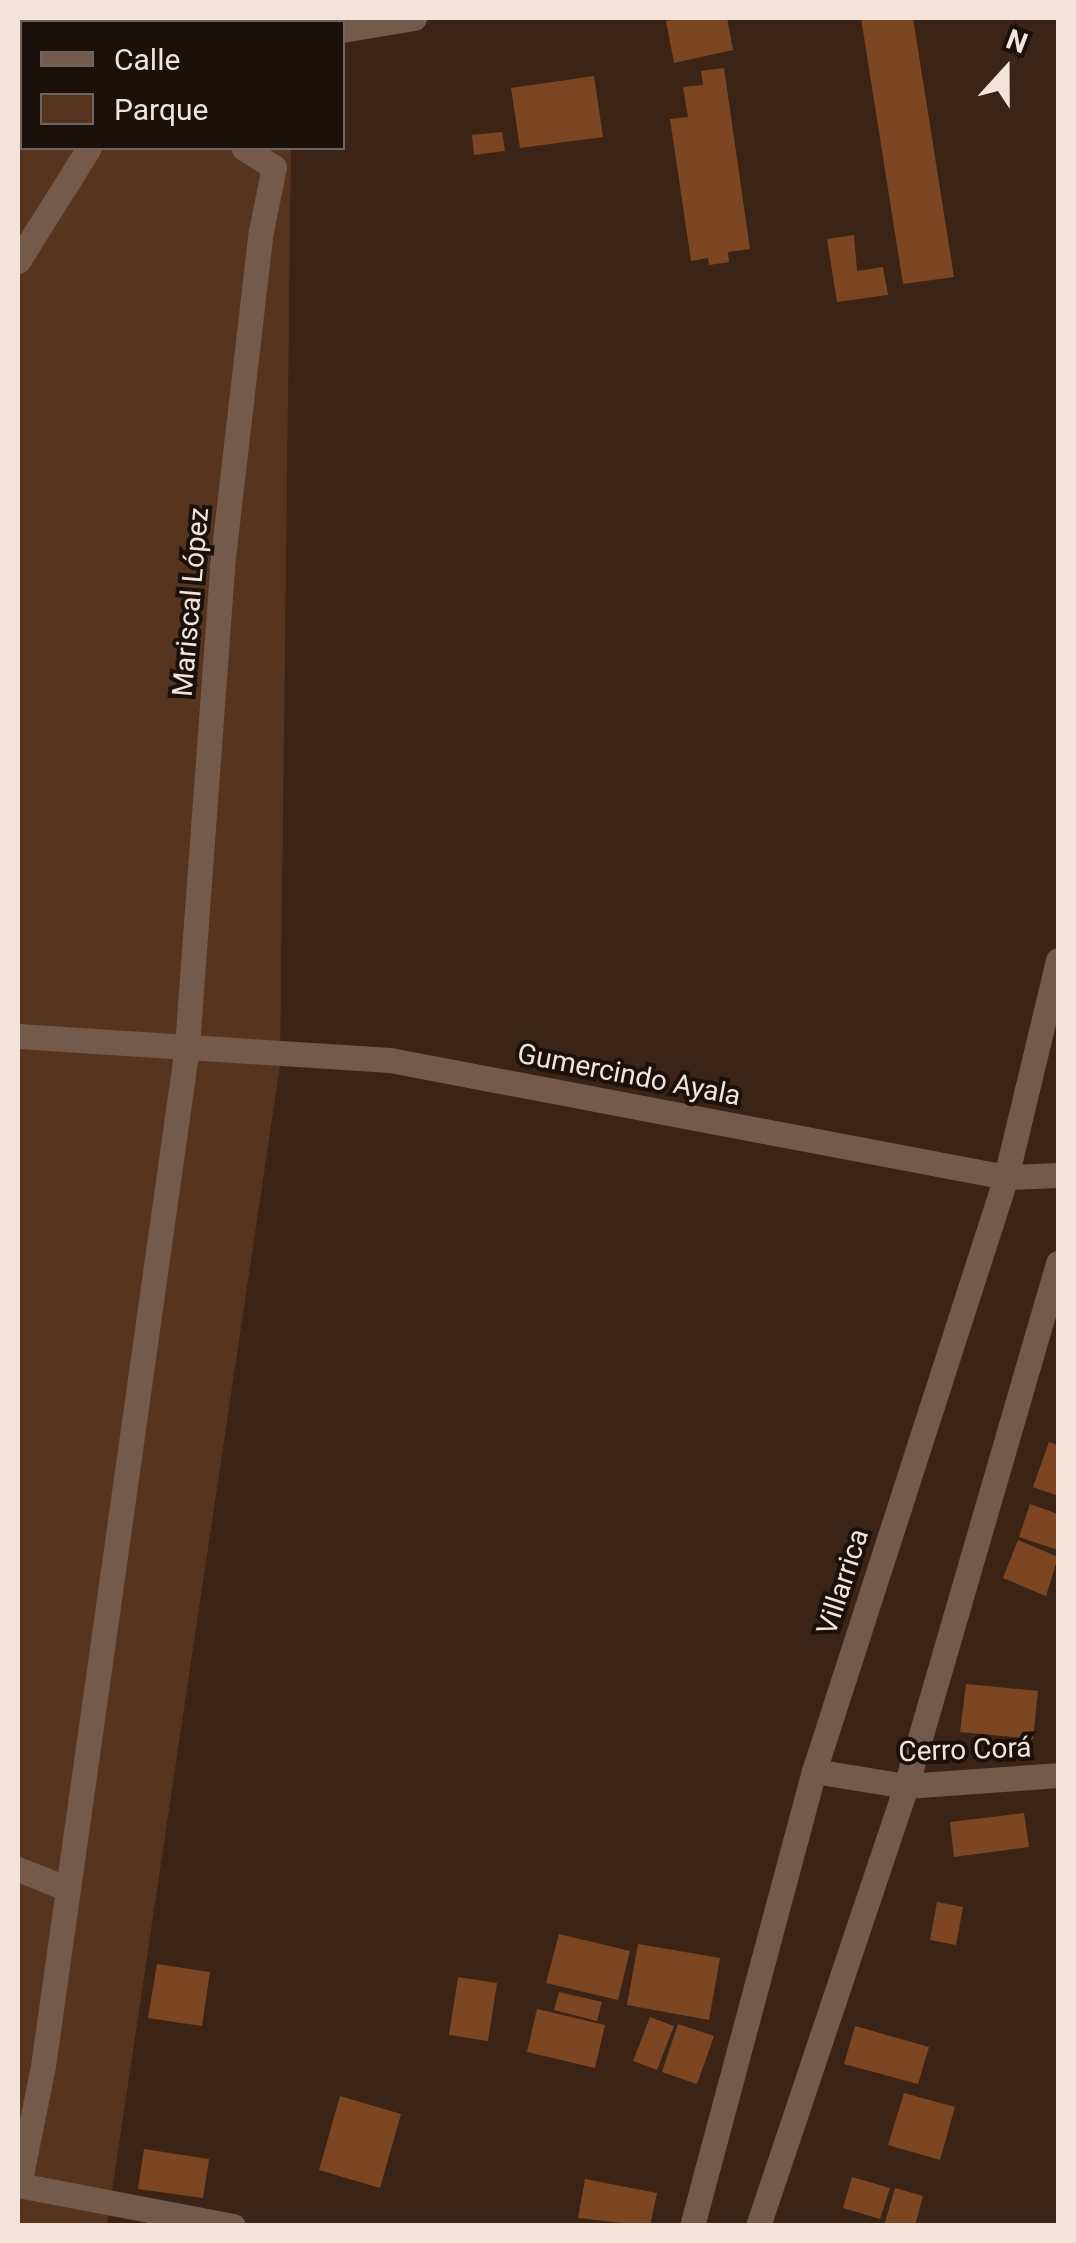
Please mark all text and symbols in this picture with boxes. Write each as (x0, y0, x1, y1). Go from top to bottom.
legend (20, 20, 345, 150)
north arrow (956, 20, 1056, 120)
text: N (1002, 23, 1032, 60)
text: Calle (114, 42, 180, 77)
text: Parque (114, 92, 208, 127)
street label: Mariscal López (166, 506, 216, 698)
street label: Gumercindo Ayala (515, 1037, 743, 1113)
street label: Villarrica (810, 1525, 876, 1639)
street label: Cerro Corá (898, 1731, 1032, 1769)

